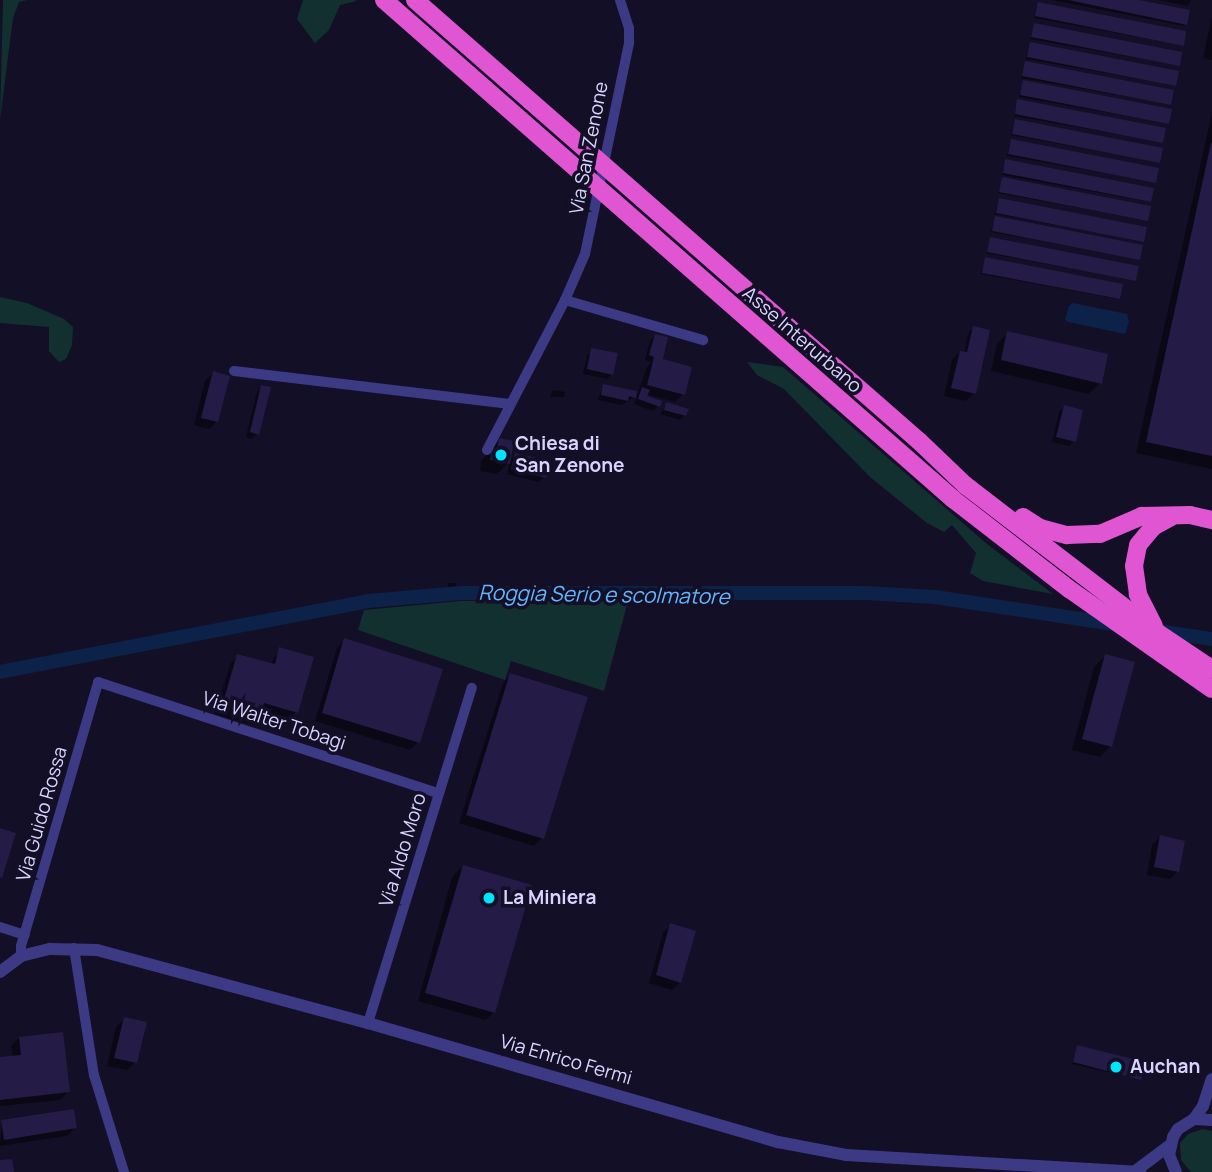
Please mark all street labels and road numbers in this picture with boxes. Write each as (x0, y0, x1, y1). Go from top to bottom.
street label: Via San Zenone (565, 80, 613, 216)
street label: Asse Interurbano (738, 282, 866, 398)
street label: Via Walter Tobagi (199, 687, 349, 755)
street label: Via Guido Rossa (12, 744, 72, 884)
street label: Via Aldo Moro (375, 790, 431, 910)
street label: Via Enrico Fermi (497, 1030, 635, 1090)

